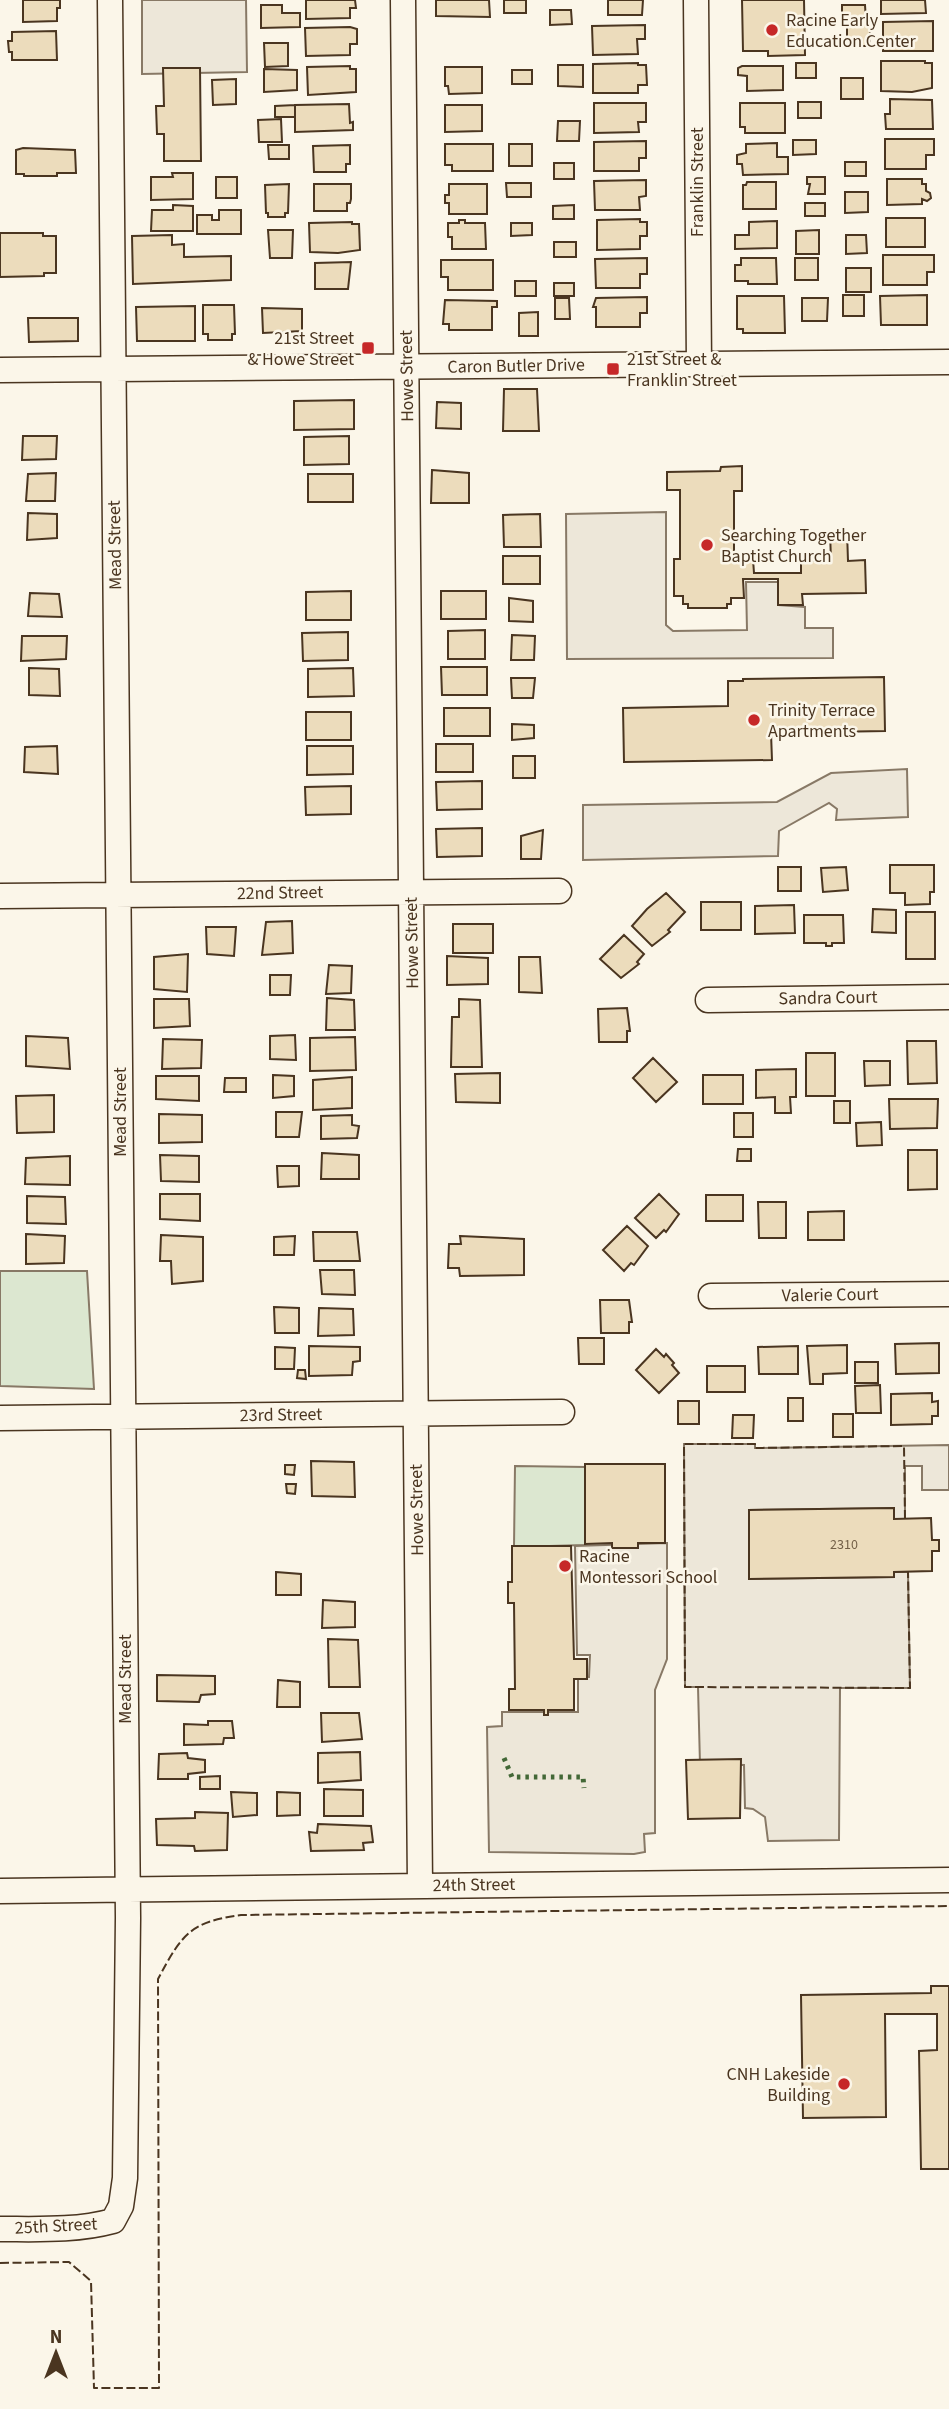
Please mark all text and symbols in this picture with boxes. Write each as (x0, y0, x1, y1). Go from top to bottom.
place label: Racine Early Education Center (786, 8, 916, 54)
marker: Racine Early Education Center (764, 22, 780, 38)
street label: Franklin Street (685, 127, 710, 237)
place label: 21st Street & Howe Street (248, 326, 354, 372)
street label: Howe Street (394, 330, 420, 422)
marker: 21st Street & Howe Street (360, 340, 376, 356)
place label: 21st Street & Franklin Street (627, 347, 737, 393)
street label: Caron Butler Drive (447, 352, 585, 380)
marker: 21st Street & Franklin Street (605, 361, 621, 377)
street label: Mead Street (102, 500, 128, 590)
place label: Searching Together Baptist Church (721, 523, 867, 569)
marker: Searching Together Baptist Church (699, 537, 715, 553)
place label: Trinity Terrace Apartments (768, 698, 875, 744)
marker: Trinity Terrace Apartments (746, 712, 762, 728)
street label: 22nd Street (237, 880, 323, 906)
street label: Howe Street (399, 897, 425, 989)
street label: Sandra Court (778, 985, 878, 1011)
street label: Mead Street (108, 1067, 133, 1157)
street label: Valerie Court (781, 1282, 879, 1308)
street label: 23rd Street (239, 1402, 323, 1428)
street label: Howe Street (404, 1464, 430, 1556)
house number: 2310 (830, 1535, 858, 1555)
place label: Racine Montessori School (579, 1544, 717, 1590)
marker: Racine Montessori School (557, 1558, 573, 1574)
street label: Mead Street (113, 1634, 138, 1724)
street label: 24th Street (433, 1872, 515, 1898)
place label: CNH Lakeside Building (727, 2062, 830, 2108)
marker: CNH Lakeside Building (836, 2076, 852, 2092)
street label: 25th Street (14, 2211, 98, 2241)
north arrow (21, 2318, 91, 2388)
text: N (50, 2324, 62, 2351)

